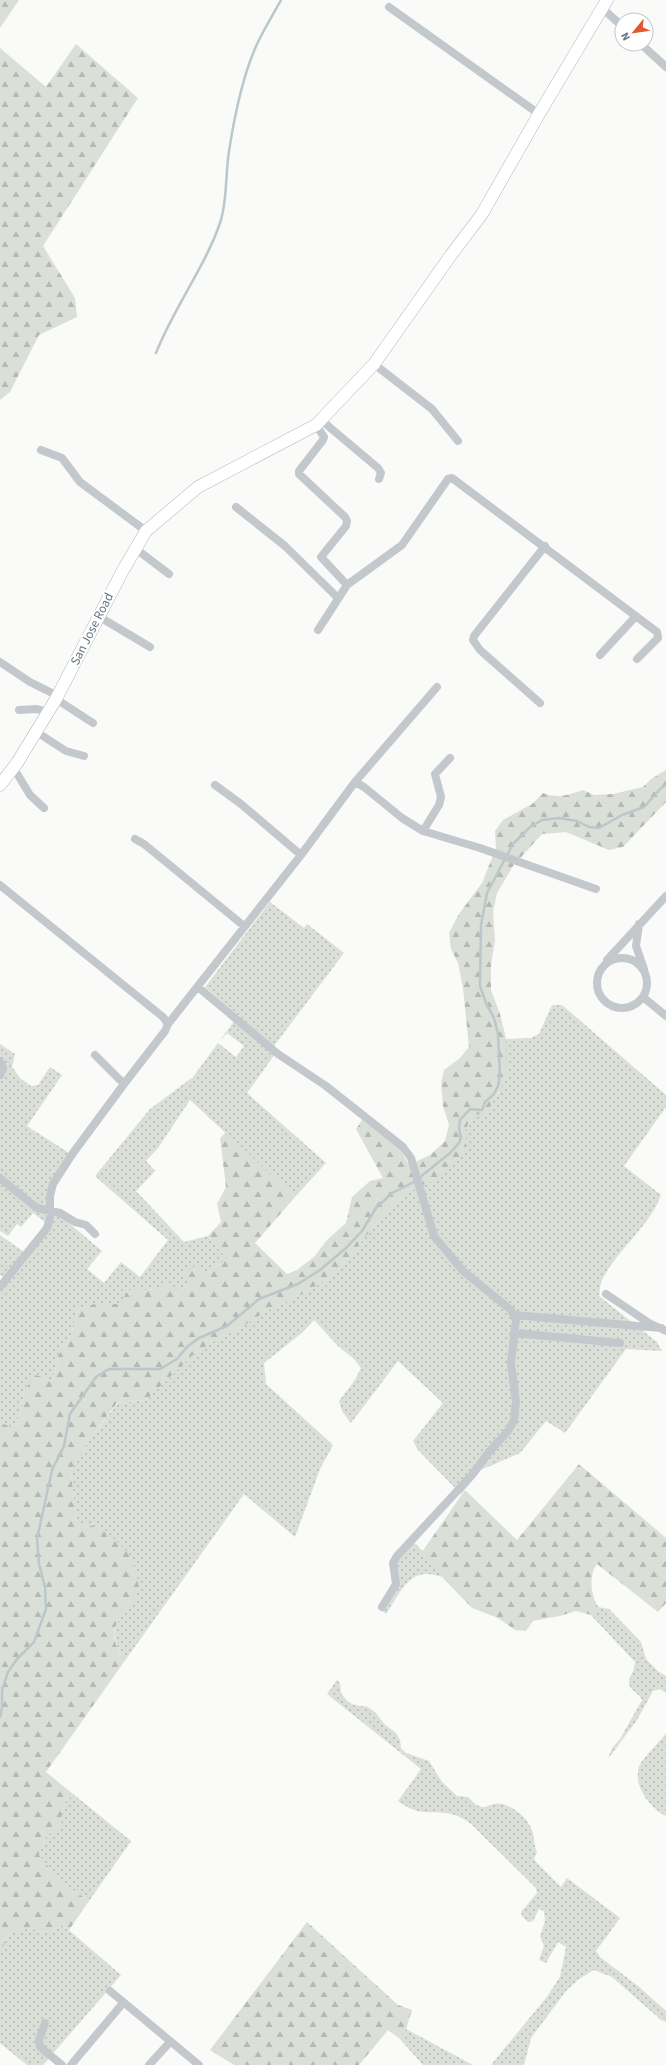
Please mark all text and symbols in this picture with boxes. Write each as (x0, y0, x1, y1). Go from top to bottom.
north arrow (614, 12, 654, 52)
text: N (617, 30, 634, 43)
street label: San Jose Road (66, 590, 118, 668)

